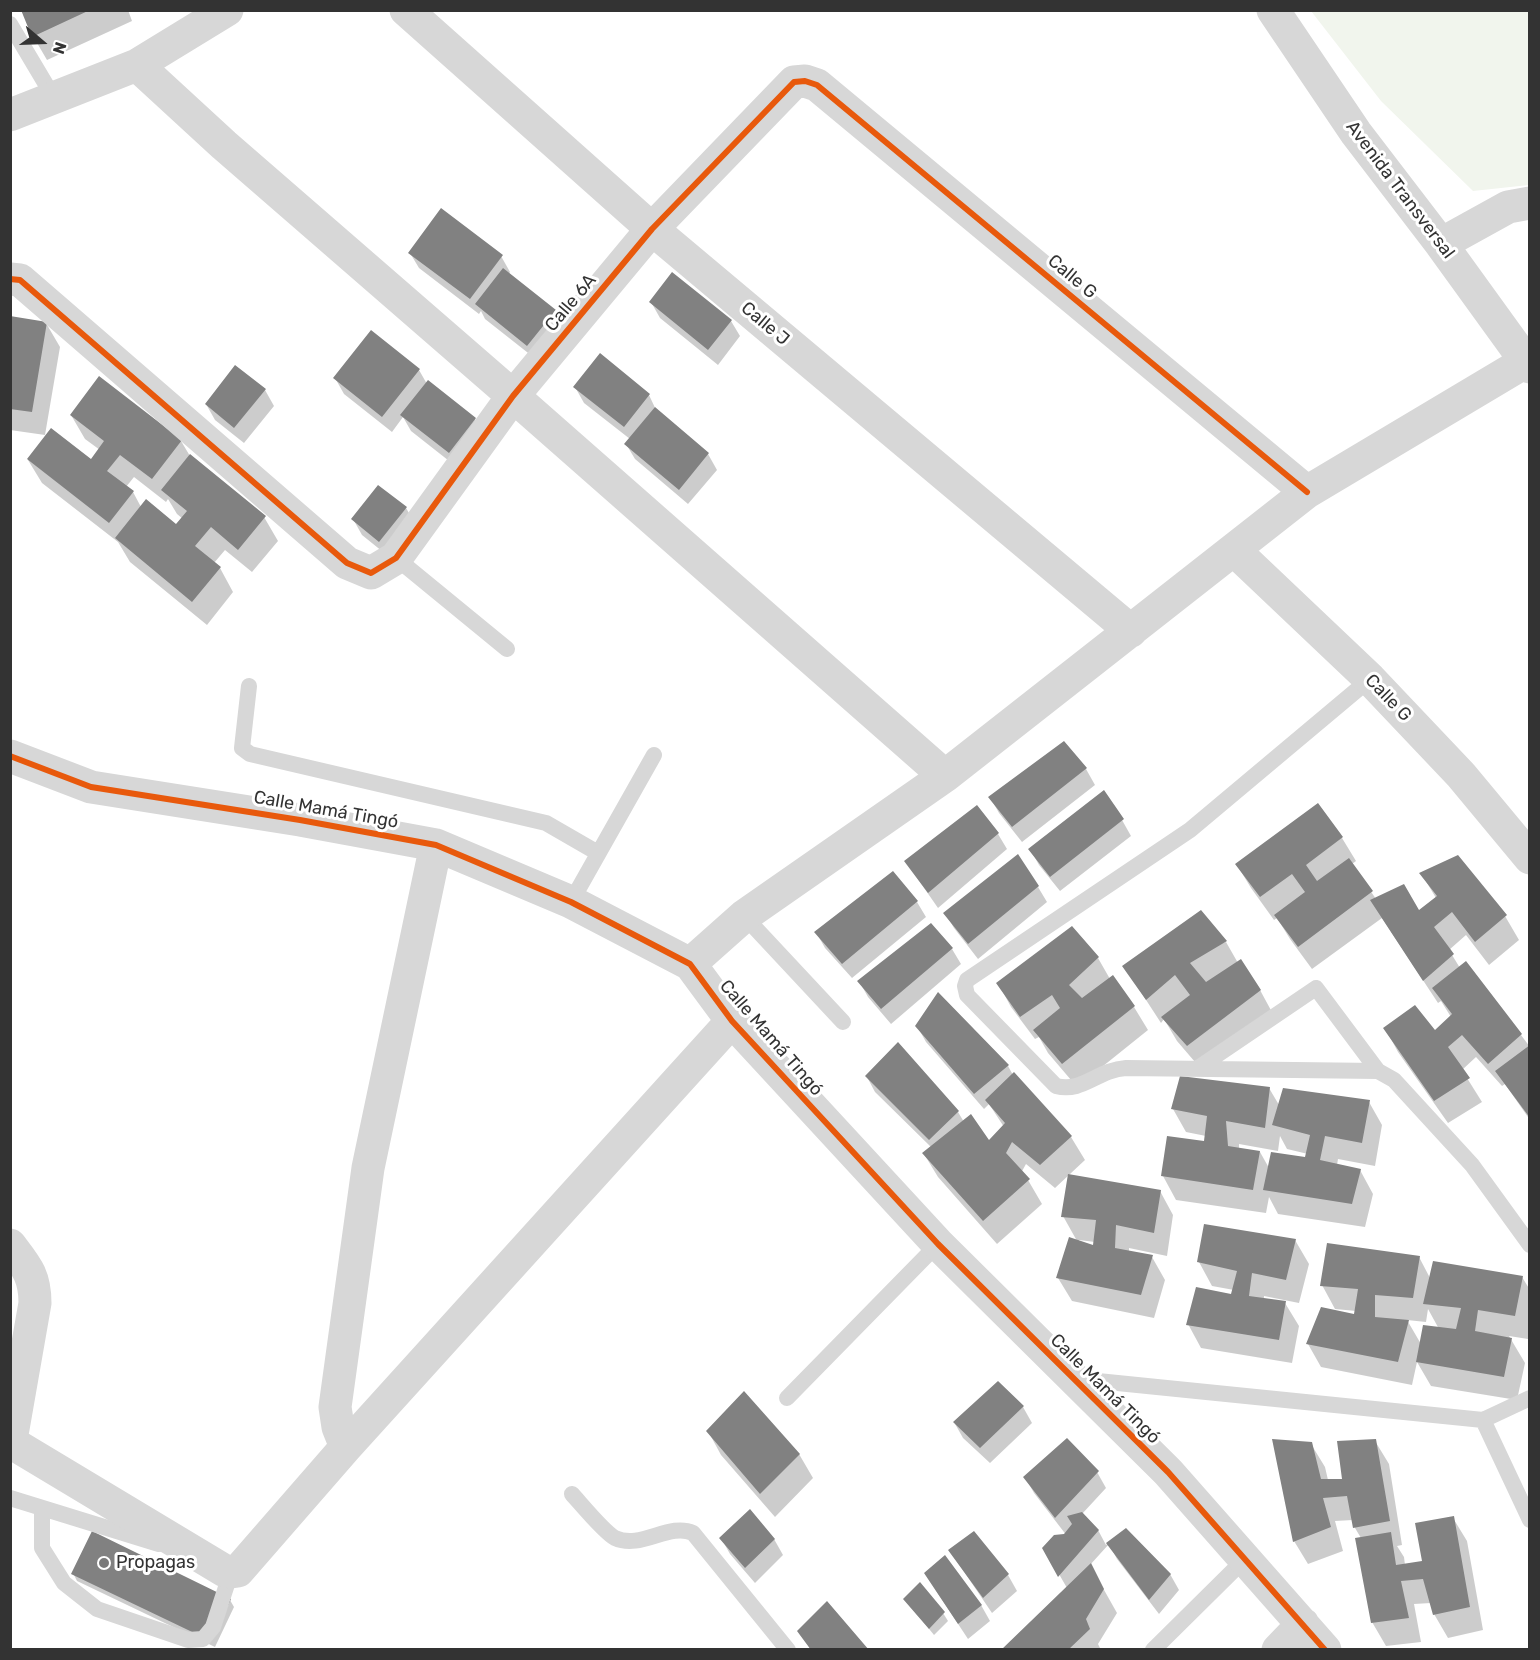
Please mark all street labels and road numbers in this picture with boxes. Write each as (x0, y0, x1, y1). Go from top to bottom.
street label: Avenida Transversal (1341, 117, 1459, 263)
street label: Calle G (1043, 250, 1101, 304)
street label: Calle 6A (541, 270, 601, 336)
street label: Calle J (736, 298, 794, 350)
street label: Calle G (1360, 670, 1416, 726)
street label: Calle Mamá Tingó (252, 787, 400, 833)
street label: Calle Mamá Tingó (715, 976, 827, 1100)
street label: Calle Mamá Tingó (1046, 1330, 1164, 1448)

